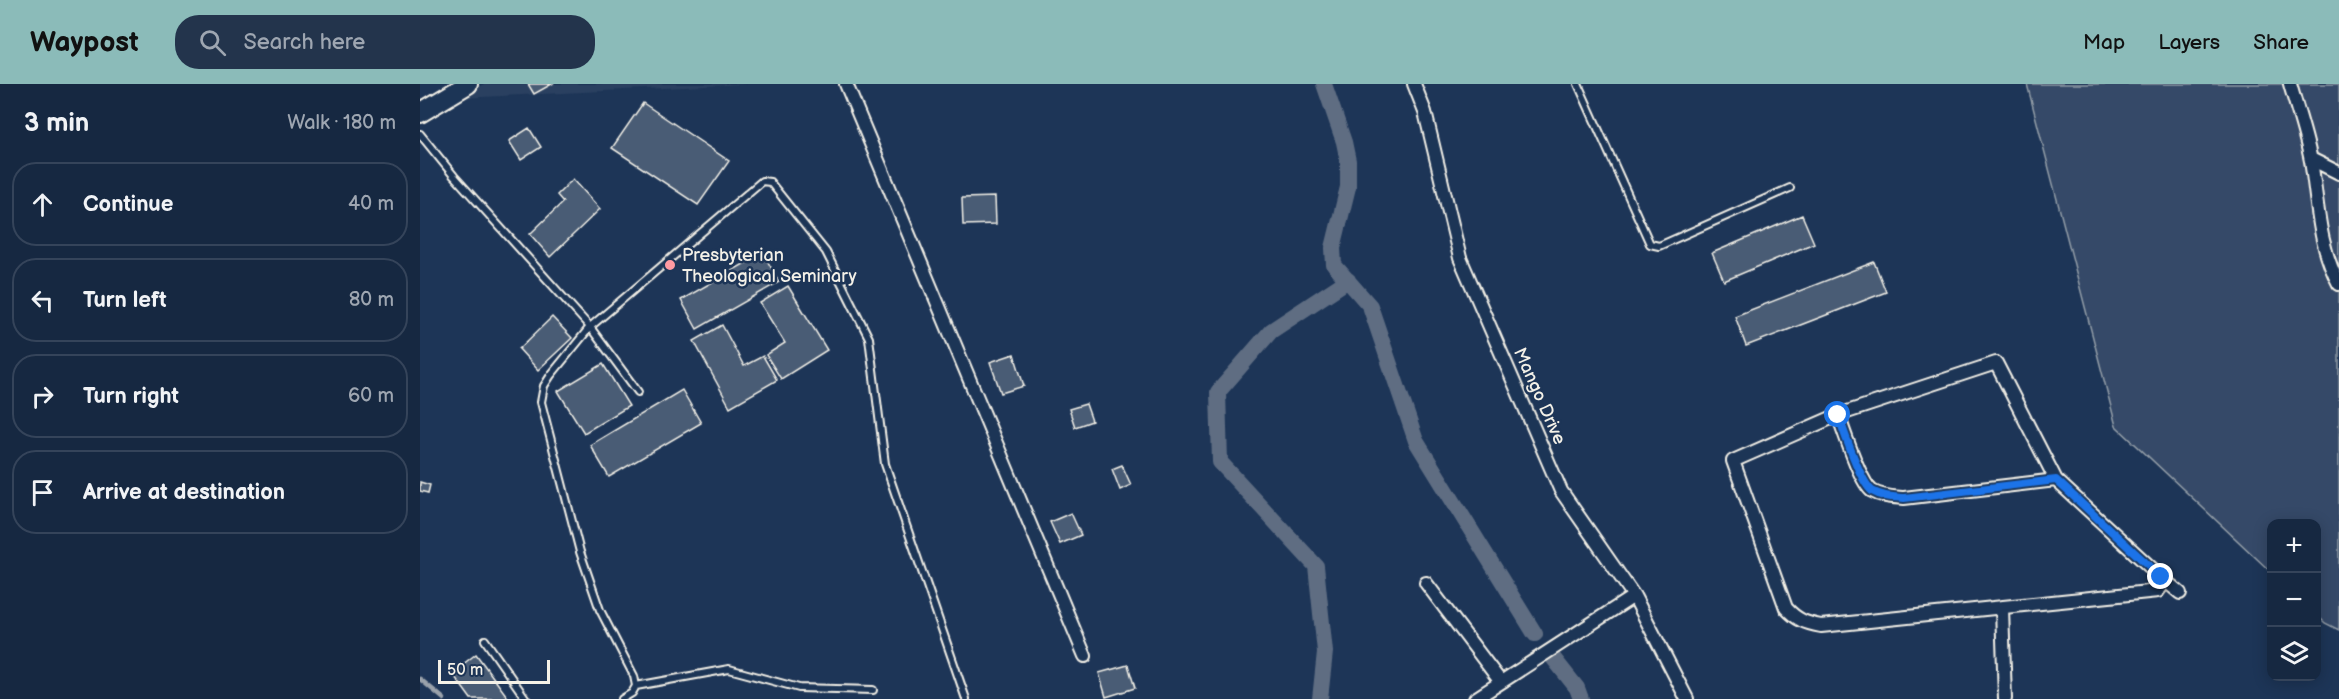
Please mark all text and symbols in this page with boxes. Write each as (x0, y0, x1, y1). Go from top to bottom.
search box (175, 15, 595, 69)
text: Waypost (30, 26, 139, 59)
icon: search (196, 26, 229, 59)
text: Search here (244, 29, 365, 56)
text: Map (2083, 30, 2125, 55)
text: Layers (2158, 30, 2220, 55)
text: Share (2253, 30, 2309, 55)
text: 3 min (24, 108, 89, 139)
text: Walk · 180 m (287, 111, 396, 135)
icon: ahead (26, 188, 59, 221)
text: Continue (83, 191, 173, 218)
text: 40 m (348, 192, 394, 216)
place label: Presbyterian Theological Seminary (682, 245, 858, 287)
marker: Presbyterian Theological Seminary (663, 258, 677, 272)
icon: left (26, 284, 59, 317)
text: Turn left (83, 287, 167, 314)
text: 80 m (349, 288, 394, 312)
street label: Mango Drive (1509, 345, 1570, 448)
icon: right (26, 380, 59, 413)
text: Turn right (83, 383, 179, 410)
text: 60 m (348, 384, 394, 408)
route start (1824, 401, 1850, 427)
icon: arrive (26, 476, 59, 509)
text: Arrive at destination (83, 479, 285, 506)
map controls (2267, 519, 2321, 681)
button: + (2267, 519, 2321, 573)
route end (2147, 563, 2173, 589)
button: − (2267, 573, 2321, 627)
button: layers (2267, 627, 2321, 681)
scale bar (438, 657, 550, 684)
text: 50 m (447, 661, 483, 680)

